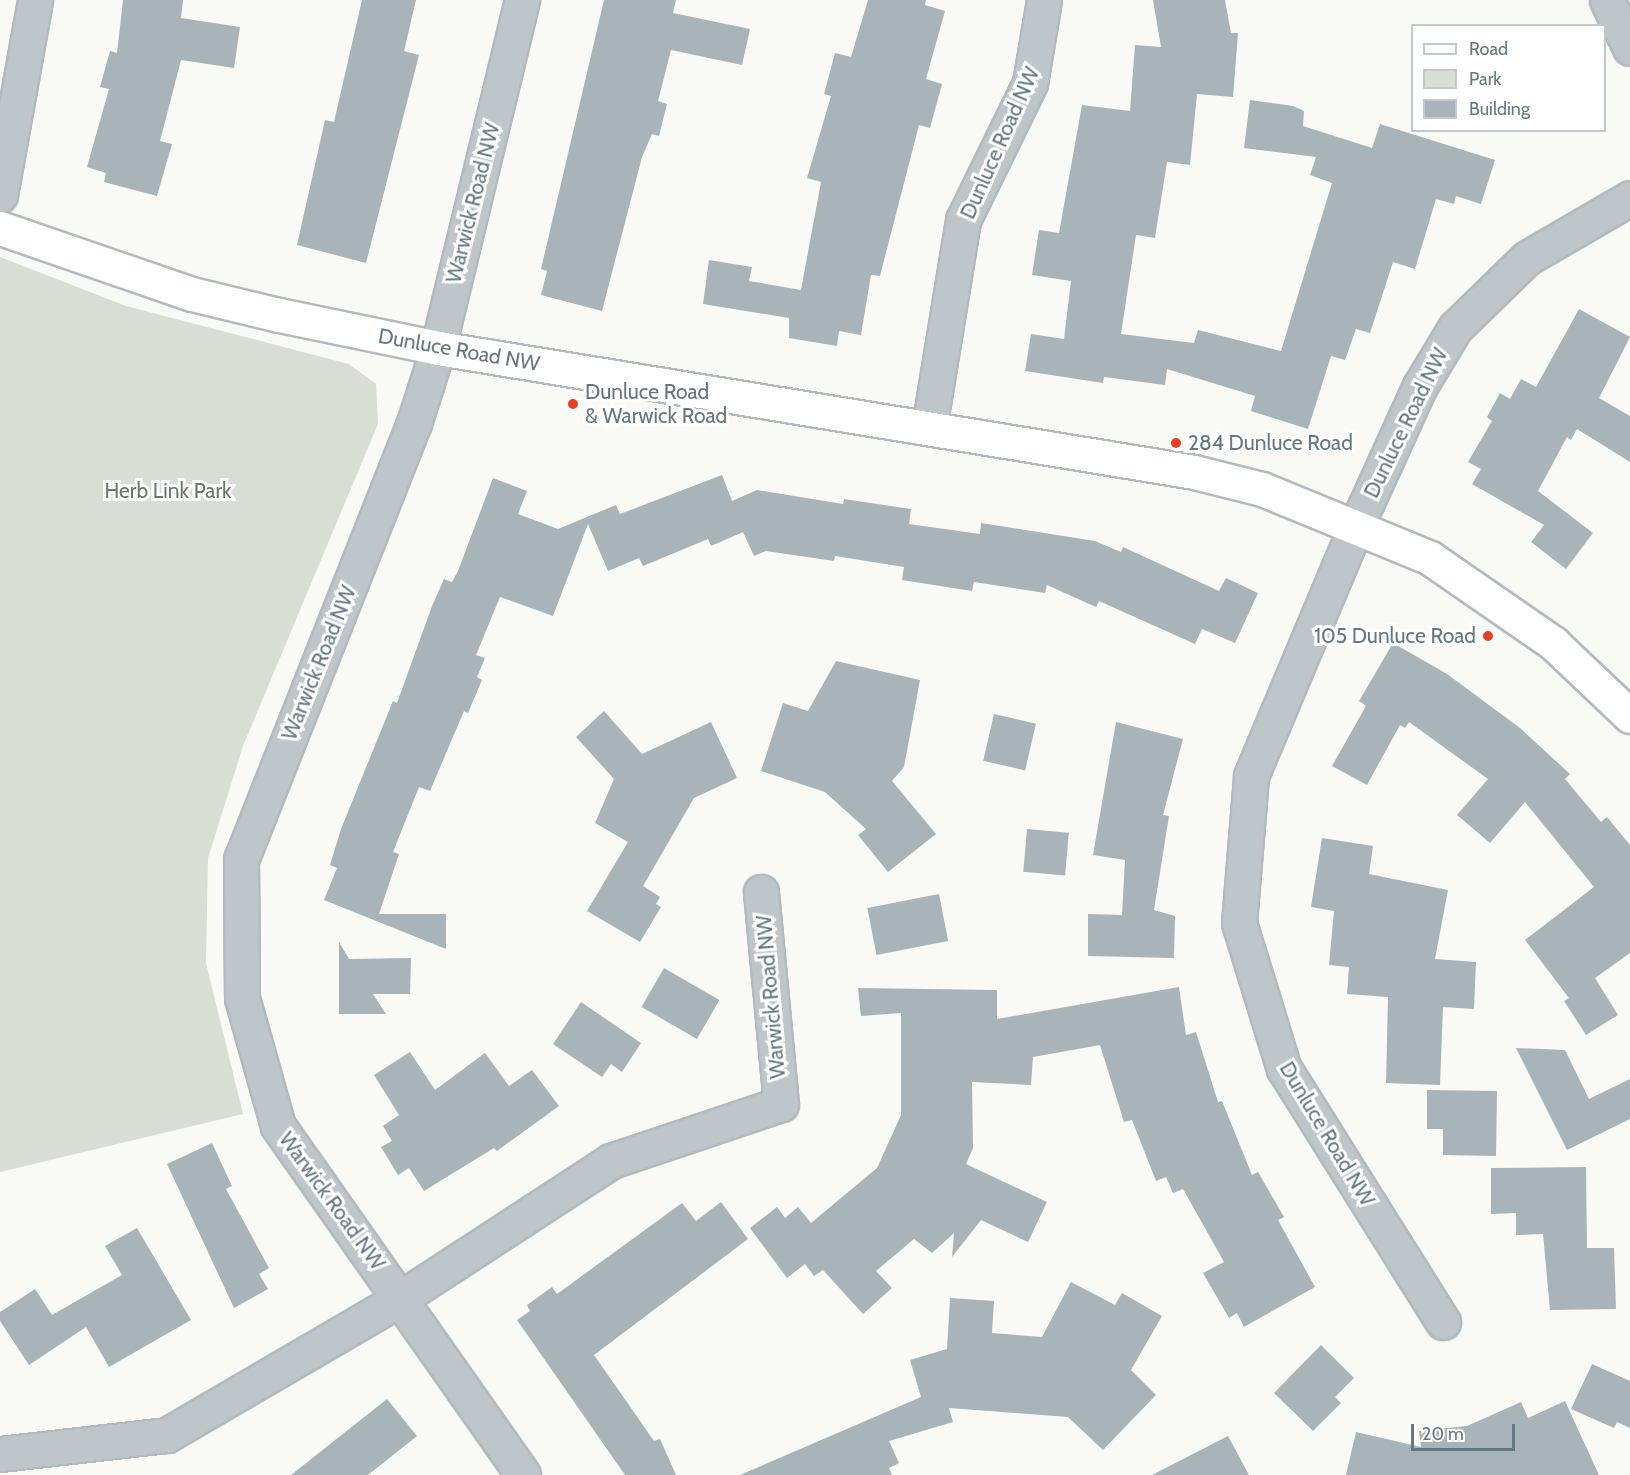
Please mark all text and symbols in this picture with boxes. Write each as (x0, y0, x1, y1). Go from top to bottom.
legend (1411, 24, 1606, 132)
text: Road (1469, 38, 1508, 60)
street label: Dunluce Road NW (955, 63, 1045, 223)
text: Park (1469, 68, 1501, 90)
text: Building (1469, 98, 1530, 120)
street label: Warwick Road NW (441, 120, 505, 286)
street label: Dunluce Road NW (376, 323, 542, 377)
street label: Dunluce Road NW (1359, 344, 1453, 502)
place label: Dunluce Road & Warwick Road (585, 379, 727, 429)
marker: Dunluce Road & Warwick Road (566, 397, 580, 411)
place label: 284 Dunluce Road (1188, 430, 1353, 456)
marker: 284 Dunluce Road (1169, 436, 1183, 450)
park label: Herb Link Park (105, 478, 231, 504)
street label: Warwick Road NW (277, 582, 361, 744)
place label: 105 Dunluce Road (1314, 623, 1476, 649)
marker: 105 Dunluce Road (1481, 629, 1495, 643)
street label: Warwick Road NW (751, 914, 791, 1080)
street label: Dunluce Road NW (1274, 1057, 1380, 1211)
street label: Warwick Road NW (274, 1127, 390, 1275)
scale bar (1414, 1412, 1518, 1450)
text: 20 m (1422, 1423, 1464, 1445)

